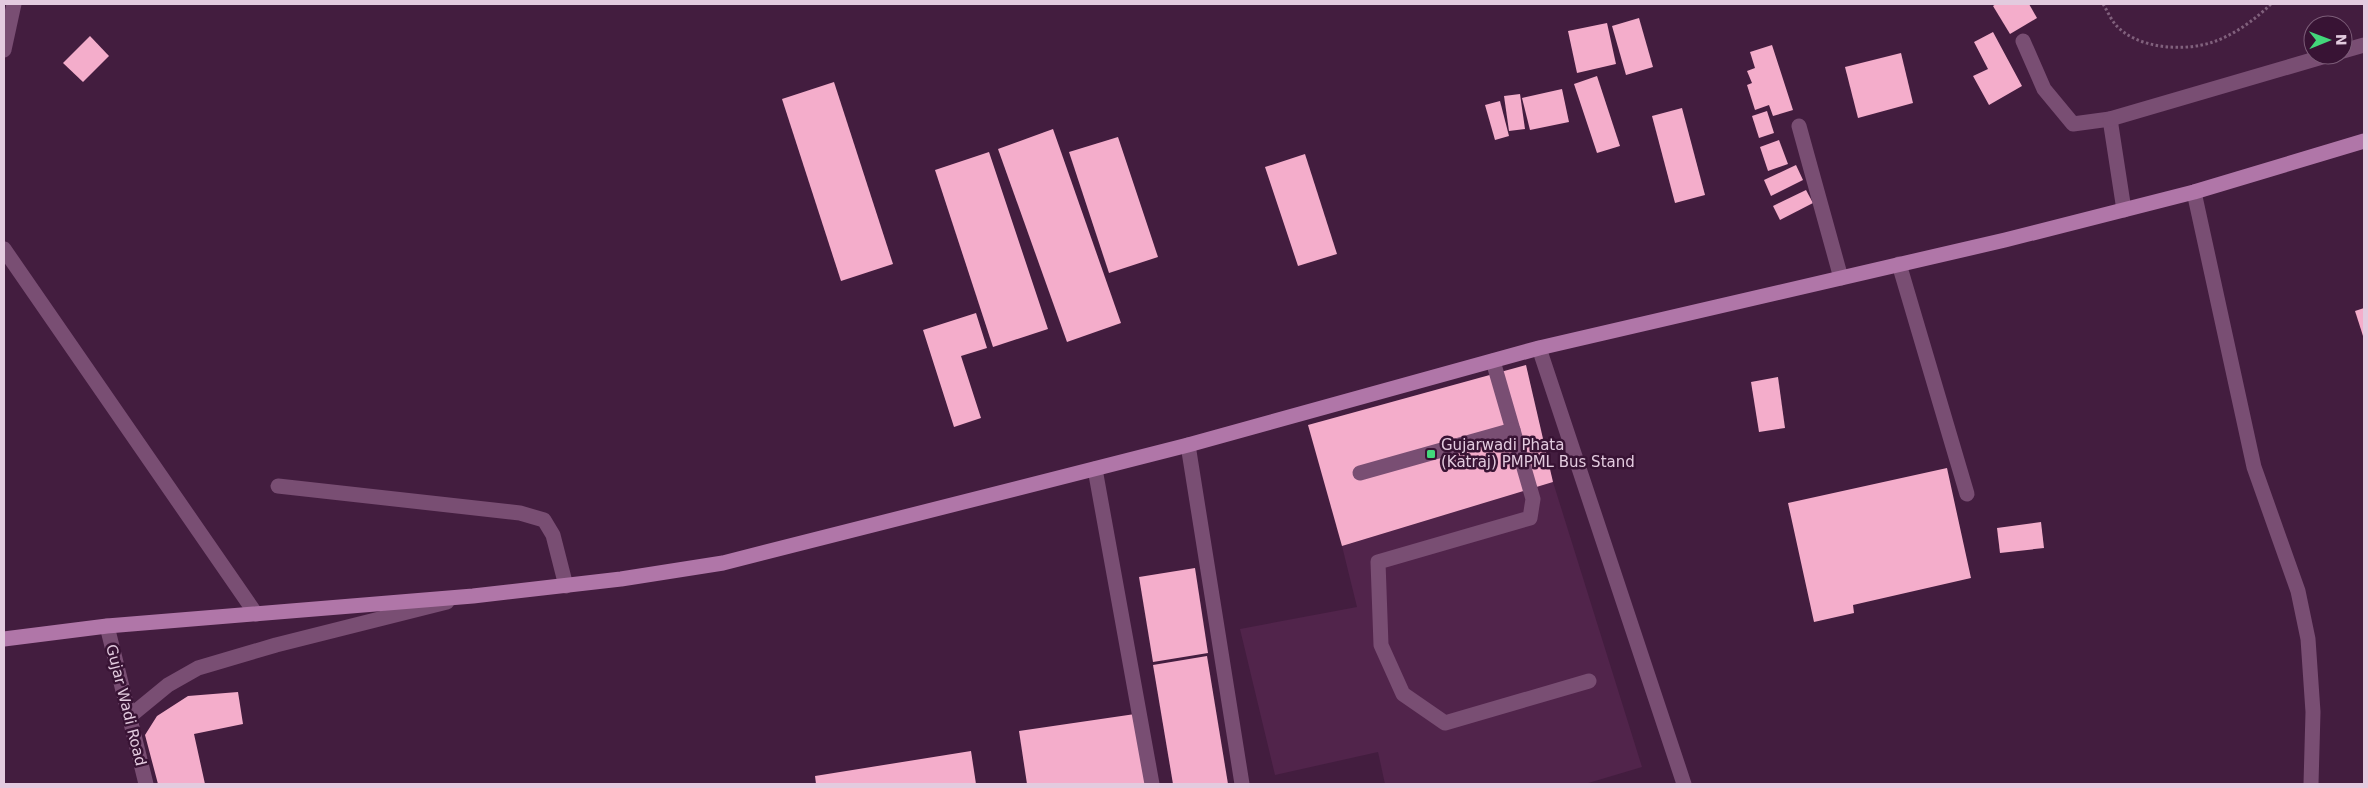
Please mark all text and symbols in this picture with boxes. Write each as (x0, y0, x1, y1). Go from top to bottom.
north arrow (2303, 15, 2353, 65)
text: N (2333, 34, 2349, 46)
place label: Gujarwadi Phata (Katraj) PMPML Bus Stand (1441, 436, 1635, 471)
marker: Gujarwadi Phata (Katraj) PMPML Bus Stand (1425, 448, 1437, 460)
street label: Gujar Wadi Road (102, 642, 150, 768)

